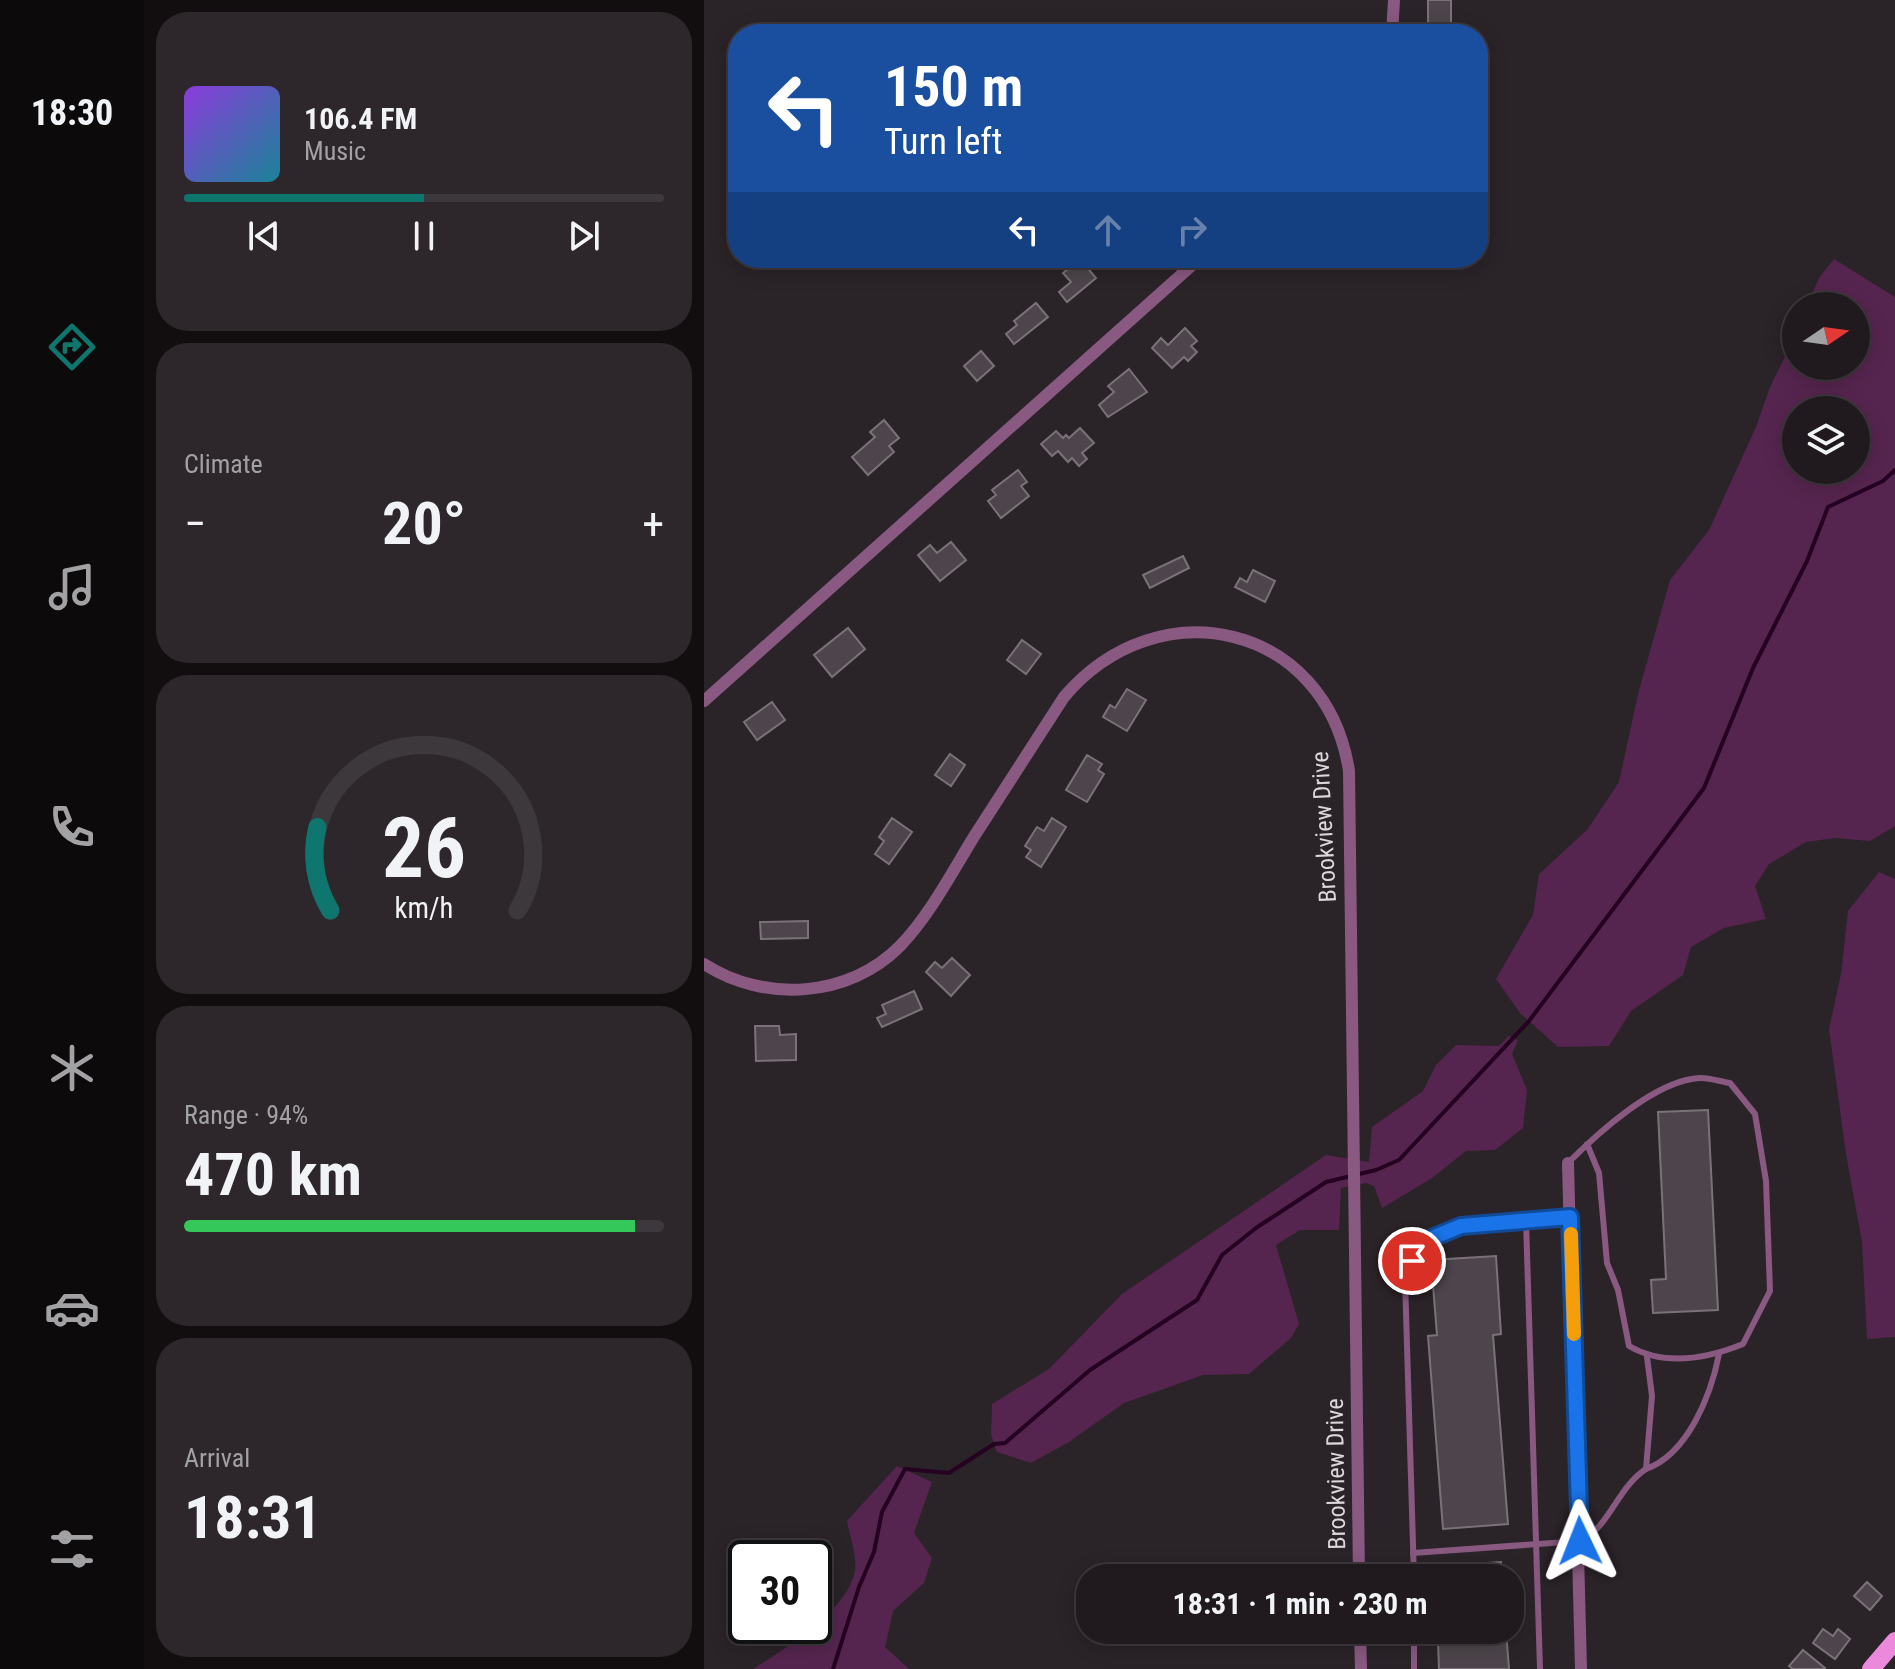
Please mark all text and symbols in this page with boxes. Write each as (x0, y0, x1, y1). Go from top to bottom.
text: 150 m (884, 54, 1023, 120)
icon: left (752, 56, 856, 160)
text: 18:30 (31, 92, 113, 134)
text: 106.4 FM (304, 101, 417, 136)
text: Turn left (884, 121, 1002, 163)
text: Music (304, 136, 366, 166)
icon: left (1002, 208, 1046, 252)
icon: ahead (1086, 208, 1130, 252)
icon: right (1170, 208, 1214, 252)
icon: previous (242, 214, 286, 258)
icon: pause (402, 214, 446, 258)
icon: next (562, 214, 606, 258)
north arrow (1782, 292, 1870, 380)
map controls (1782, 292, 1870, 484)
icon: directions (44, 319, 100, 375)
button: layers (1782, 396, 1870, 484)
text: Climate (184, 449, 263, 479)
text: 20° (382, 488, 466, 559)
text: − (184, 498, 206, 550)
text: + (642, 498, 664, 550)
icon: music (44, 559, 100, 615)
street label: Brookview Drive (1306, 751, 1342, 903)
icon: phone (44, 799, 100, 855)
text: 26 (382, 799, 466, 896)
text: km/h (395, 891, 453, 925)
icon: climate (44, 1040, 100, 1096)
text: Range · 94% (184, 1100, 308, 1130)
text: 470 km (184, 1139, 362, 1210)
pin (1378, 1227, 1446, 1295)
icon: arrive (1390, 1239, 1434, 1283)
icon: car (44, 1280, 100, 1336)
street label: Brookview Drive (1321, 1398, 1351, 1550)
text: Arrival (184, 1443, 250, 1473)
text: 18:31 (184, 1482, 322, 1553)
position arrow (1538, 1499, 1622, 1583)
icon: filters (44, 1521, 100, 1577)
speed limit sign: 30 (728, 1540, 832, 1644)
text: 18:31 · 1 min · 230 m (1173, 1586, 1427, 1621)

